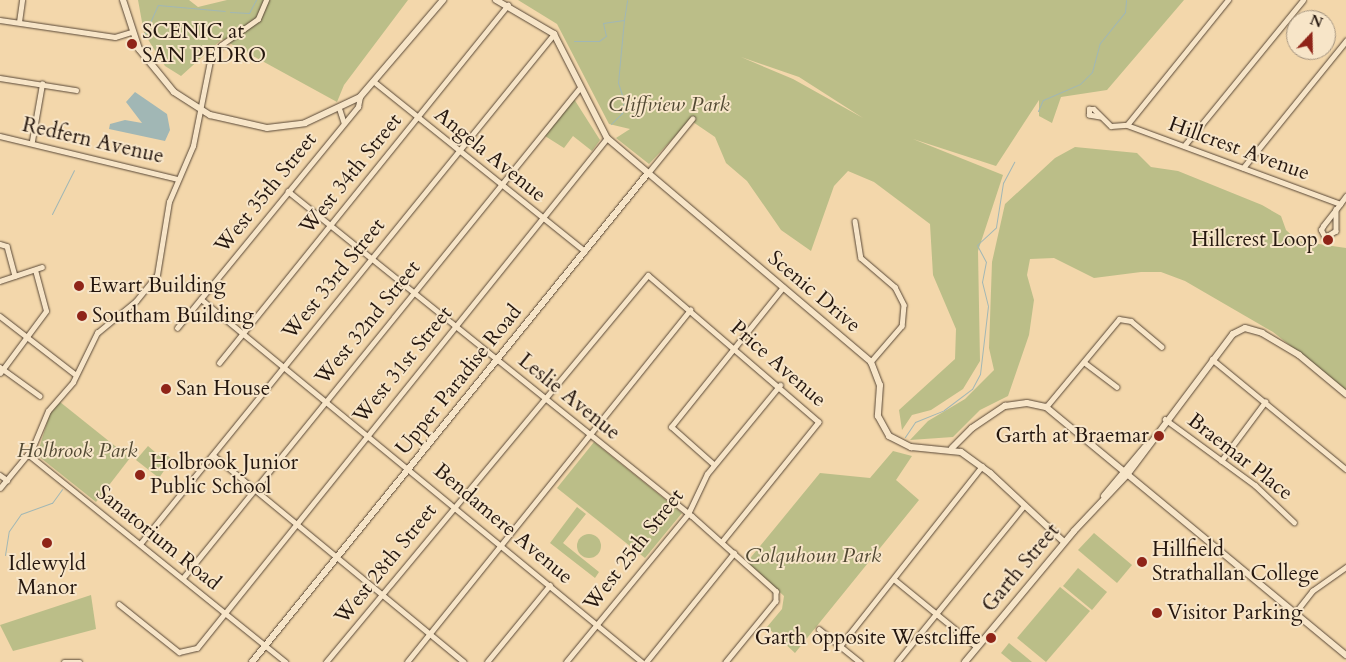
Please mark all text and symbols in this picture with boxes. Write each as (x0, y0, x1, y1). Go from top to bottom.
north arrow (1286, 10, 1336, 60)
text: N (1307, 10, 1325, 33)
place label: SCENIC at SAN PEDRO (142, 19, 266, 69)
marker: SCENIC at SAN PEDRO (126, 38, 138, 50)
park label: Cliffview Park (608, 92, 730, 118)
street label: Angela Avenue (429, 102, 551, 208)
street label: West 34th Street (295, 109, 407, 239)
street label: Redfern Avenue (20, 112, 166, 170)
street label: Hillcrest Avenue (1165, 112, 1313, 186)
street label: West 35th Street (210, 128, 322, 258)
street label: West 33rd Street (277, 213, 391, 345)
place label: Hillcrest Loop (1191, 227, 1318, 253)
marker: Hillcrest Loop (1322, 234, 1334, 246)
street label: Scenic Drive (762, 246, 866, 338)
street label: West 32nd Street (310, 256, 426, 390)
place label: Ewart Building (89, 273, 226, 299)
marker: Ewart Building (73, 280, 85, 292)
street label: Upper Paradise Road (391, 300, 527, 460)
street label: West 31st Street (348, 301, 458, 429)
place label: Southam Building (92, 303, 254, 329)
marker: Southam Building (76, 310, 88, 322)
street label: Price Avenue (725, 316, 831, 412)
street label: Leslie Avenue (513, 348, 625, 446)
place label: San House (176, 376, 270, 402)
marker: San House (160, 383, 172, 395)
street label: Braemar Place (1182, 408, 1298, 506)
place label: Garth at Braemar (995, 423, 1149, 449)
marker: Garth at Braemar (1153, 430, 1165, 442)
park label: Holbrook Park (17, 438, 137, 464)
place label: Holbrook Junior Public School (150, 450, 298, 500)
street label: Bendamere Avenue (428, 458, 578, 590)
marker: Holbrook Junior Public School (134, 469, 146, 481)
street label: Sanatorium Road (91, 480, 225, 596)
street label: West 25th Street (579, 484, 689, 616)
street label: West 28th Street (330, 499, 442, 629)
street label: Garth Street (977, 519, 1065, 617)
marker: Idlewyld Manor (41, 537, 53, 549)
place label: Hillfield Strathallan College (1152, 537, 1319, 587)
park label: Colquhoun Park (745, 543, 881, 569)
place label: Idlewyld Manor (8, 551, 86, 601)
marker: Hillfield Strathallan College (1136, 556, 1148, 568)
place label: Visitor Parking (1167, 600, 1303, 626)
marker: Visitor Parking (1151, 607, 1163, 619)
place label: Garth opposite Westcliffe (755, 625, 981, 651)
marker: Garth opposite Westcliffe (985, 632, 997, 644)

